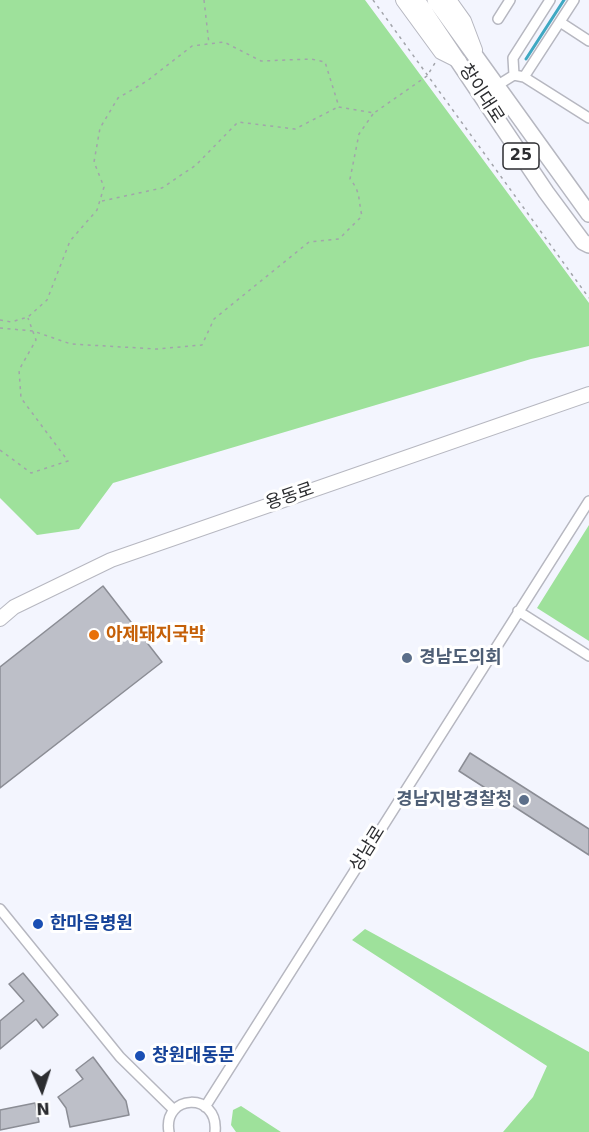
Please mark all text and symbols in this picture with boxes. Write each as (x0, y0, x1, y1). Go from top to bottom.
street label: 창이대로 (454, 60, 508, 128)
road number: 25 (503, 143, 539, 169)
street label: 용동로 (263, 479, 317, 515)
place label: 아제돼지국박 (106, 624, 205, 646)
marker: 아제돼지국박 (87, 628, 101, 642)
place label: 경남도의회 (419, 647, 502, 669)
marker: 경남도의회 (400, 651, 414, 665)
place label: 경남지방경찰청 (396, 789, 512, 811)
marker: 경남지방경찰청 (517, 793, 531, 807)
street label: 상남로 (346, 822, 390, 876)
place label: 한마음병원 (50, 913, 133, 935)
marker: 한마음병원 (31, 917, 45, 931)
place label: 창원대동문 (152, 1045, 235, 1067)
marker: 창원대동문 (133, 1049, 147, 1063)
north arrow (12, 1060, 72, 1120)
text: N (36, 1099, 50, 1118)

